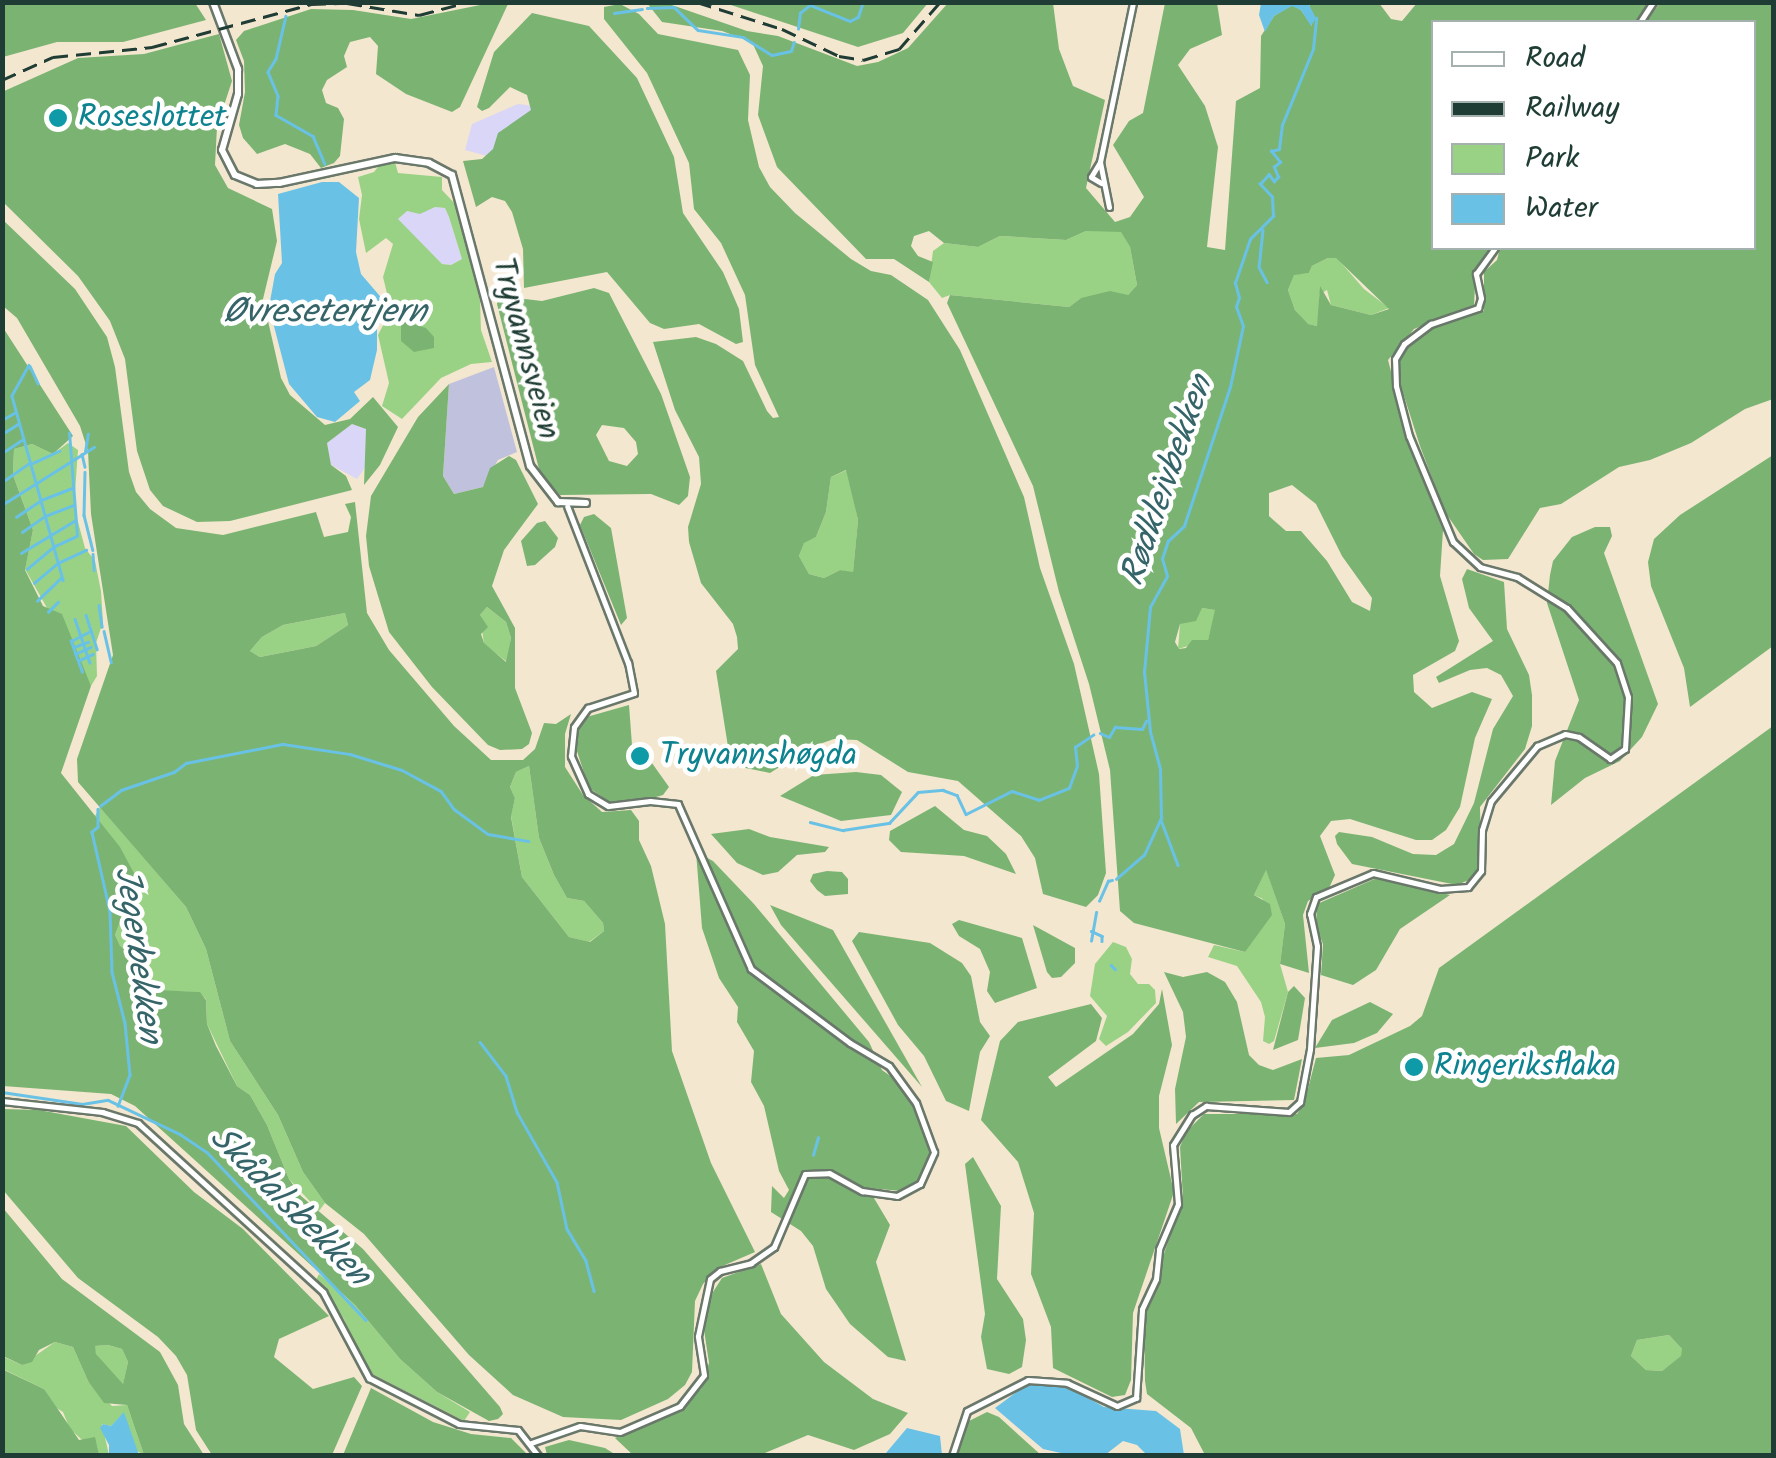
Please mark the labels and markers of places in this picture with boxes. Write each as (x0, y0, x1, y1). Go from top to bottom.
place label: Roseslottet (78, 99, 227, 137)
marker: Roseslottet (47, 107, 69, 129)
place label: Tryvannshøgda (660, 737, 857, 775)
marker: Tryvannshøgda (629, 745, 651, 767)
place label: Ringeriksflaka (1434, 1048, 1616, 1086)
marker: Ringeriksflaka (1403, 1056, 1425, 1078)

